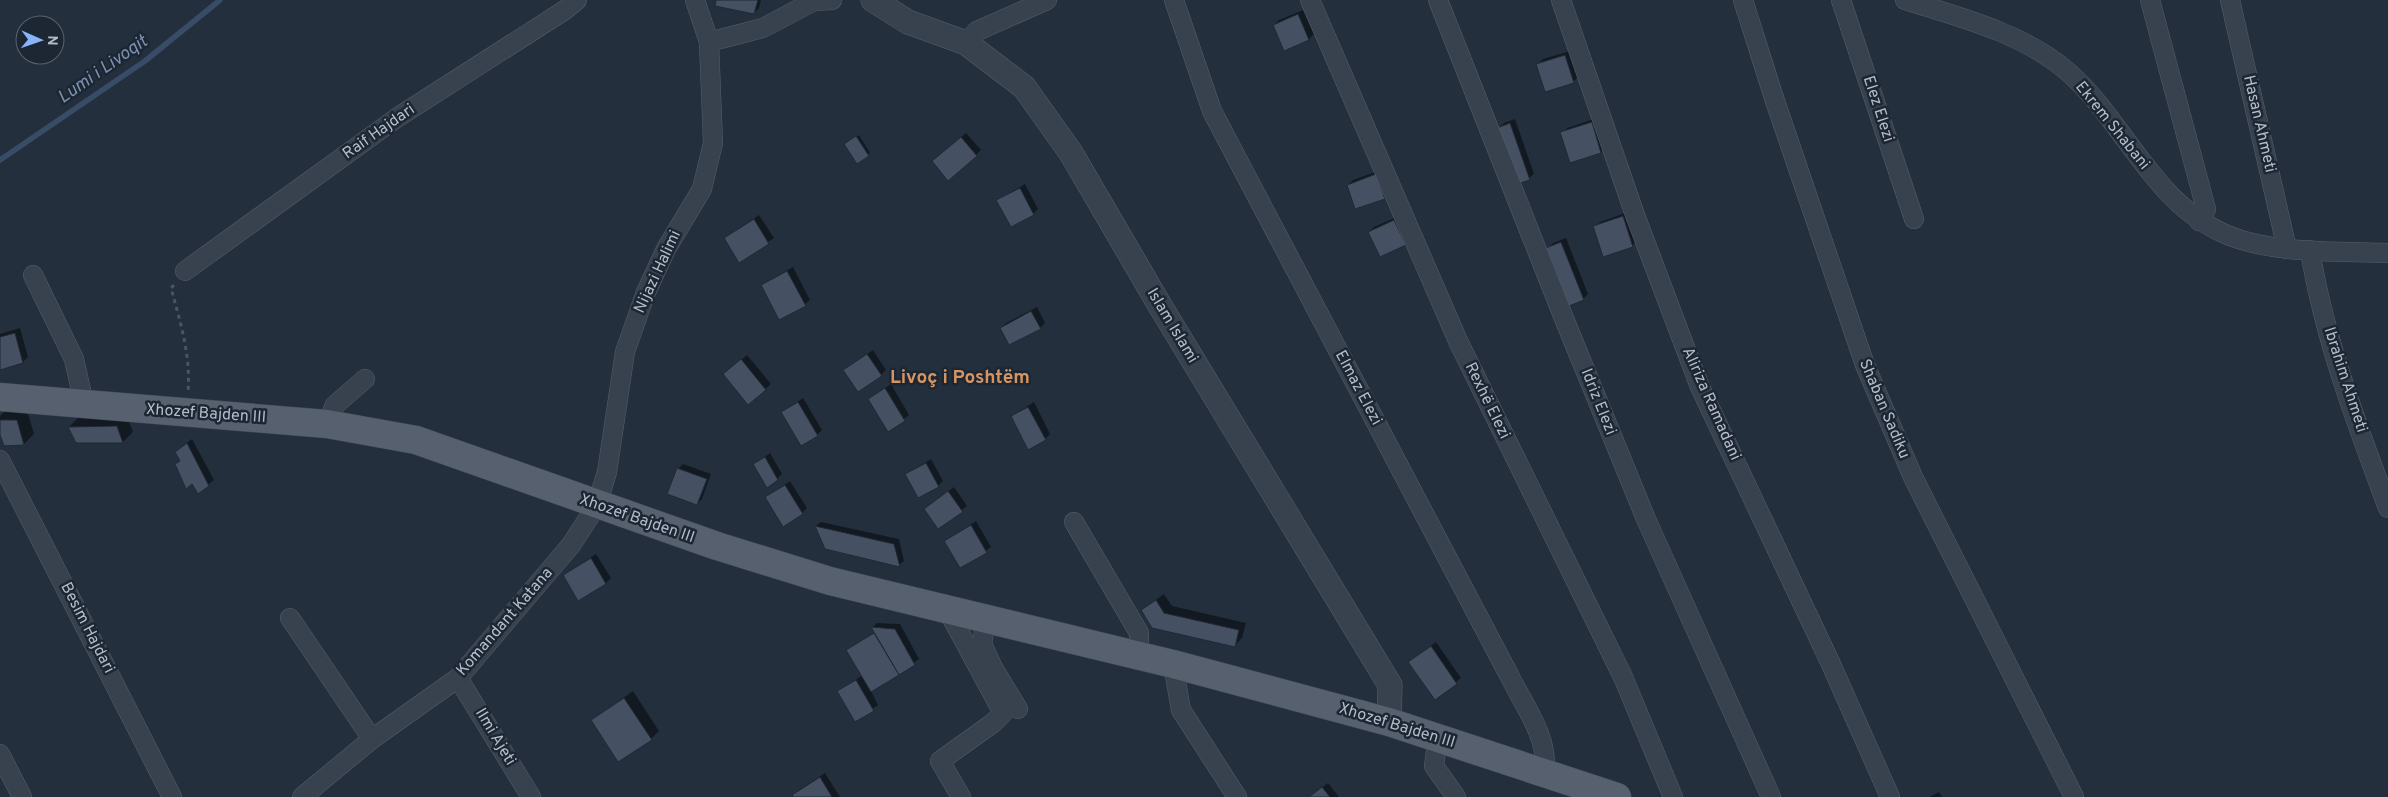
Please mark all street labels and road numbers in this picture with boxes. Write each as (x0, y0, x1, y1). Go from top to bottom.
street label: Elez Elezi (1858, 73, 1898, 145)
street label: Hasan Ahmeti (2238, 73, 2280, 175)
street label: Ekrem Shabani (2070, 78, 2154, 174)
street label: Raif Hajdari (339, 100, 419, 164)
street label: Nijazi Halimi (630, 227, 686, 317)
street label: Islam Islami (1142, 285, 1202, 367)
street label: Ibrahim Ahmeti (2319, 325, 2371, 435)
street label: Aliriza Ramadani (1677, 344, 1745, 464)
street label: Elmaz Elezi (1330, 347, 1386, 429)
street label: Shaban Sadiku (1854, 356, 1914, 462)
street label: Rexhë Elezi (1460, 359, 1514, 443)
street label: Idriz Elezi (1576, 366, 1620, 438)
street label: Xhozef Bajden III (145, 400, 267, 428)
street label: Xhozef Bajden III (577, 490, 697, 548)
street label: Komandant Katana (452, 564, 558, 680)
street label: Besim Hajdari (56, 579, 118, 677)
street label: Xhozef Bajden III (1337, 699, 1457, 753)
street label: Ilmi Ajeti (470, 705, 520, 769)

